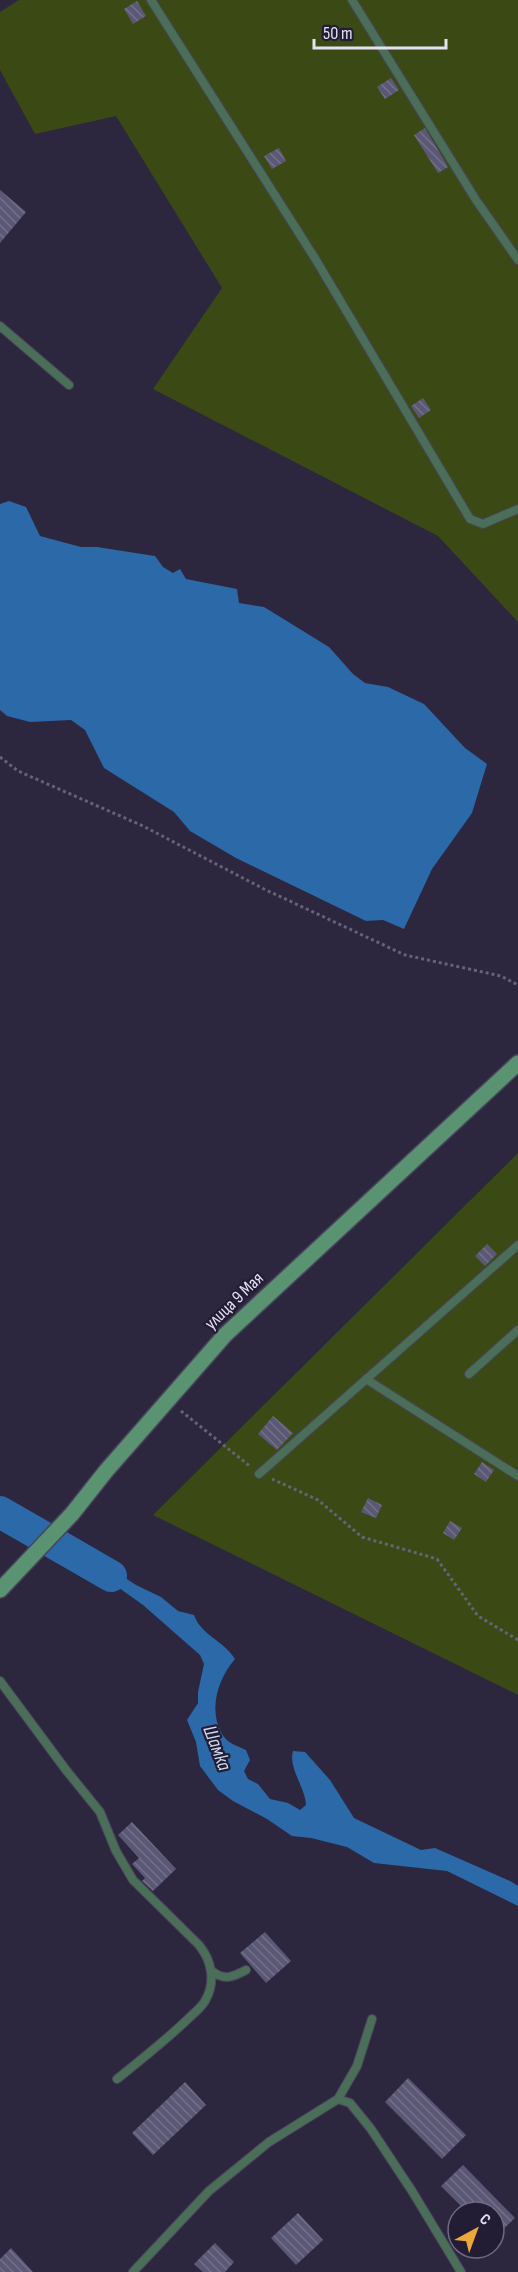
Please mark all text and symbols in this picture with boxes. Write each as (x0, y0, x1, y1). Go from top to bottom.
scale bar (314, 12, 446, 50)
text: 50 m (323, 23, 353, 44)
street label: улица 9 Мая (200, 1268, 268, 1334)
water label: Шамка (197, 1722, 237, 1774)
north arrow (446, 2200, 506, 2260)
text: С (476, 2210, 494, 2230)

